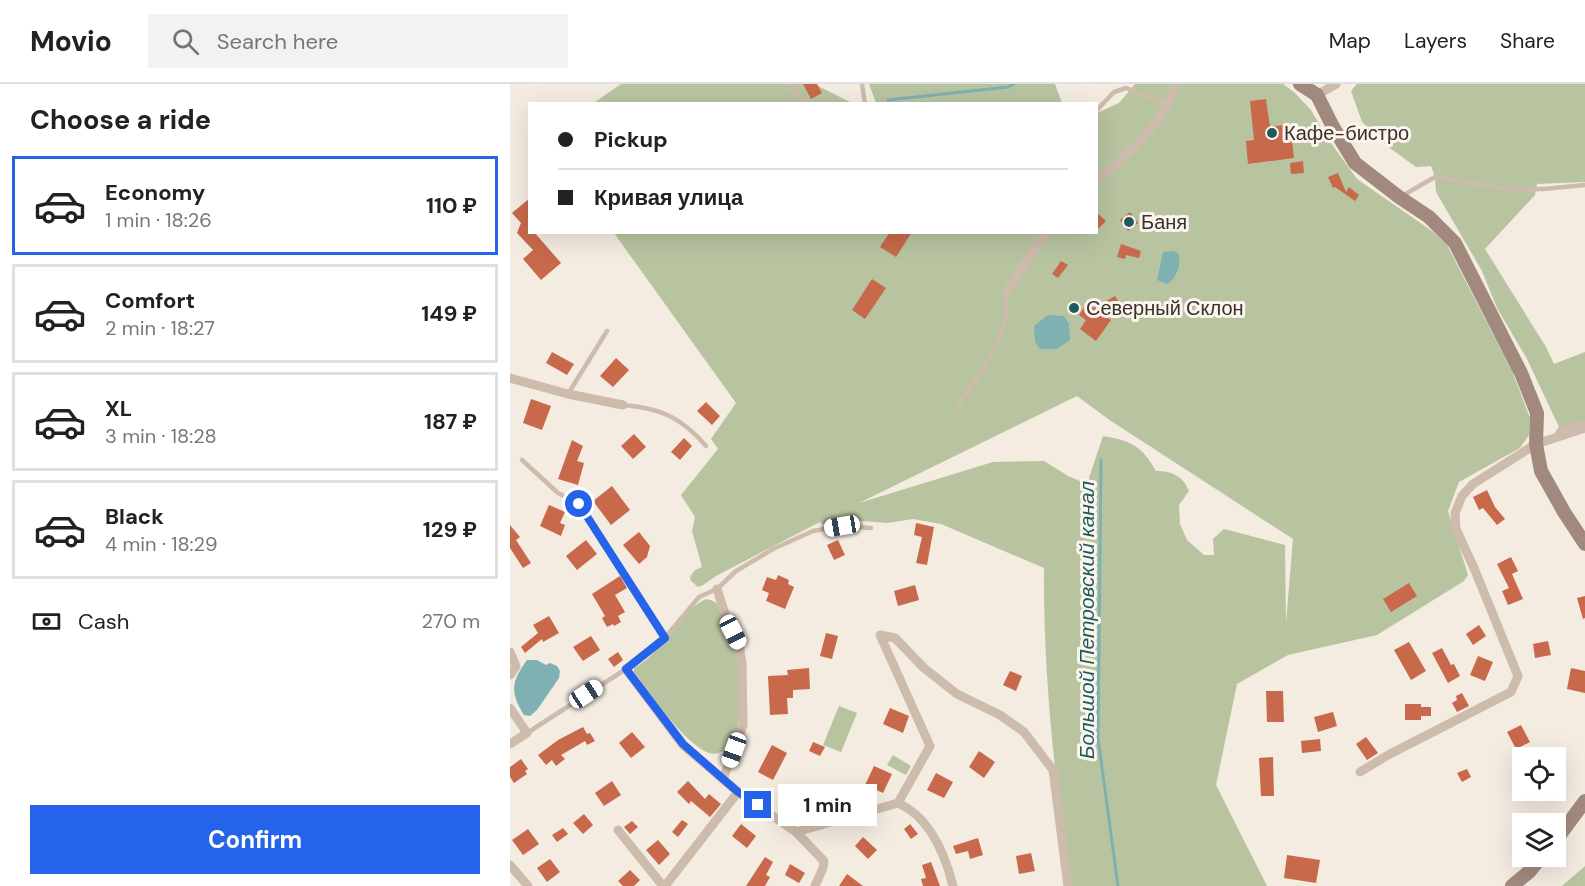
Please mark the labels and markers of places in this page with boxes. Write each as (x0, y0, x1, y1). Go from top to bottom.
place label: Кафе-бистро (1284, 120, 1409, 146)
marker: Кафе-бистро (1265, 126, 1279, 140)
place label: Баня (1141, 209, 1187, 235)
marker: Баня (1122, 215, 1136, 229)
place label: Северный Склон (1086, 295, 1244, 321)
marker: Северный Склон (1067, 301, 1081, 315)

